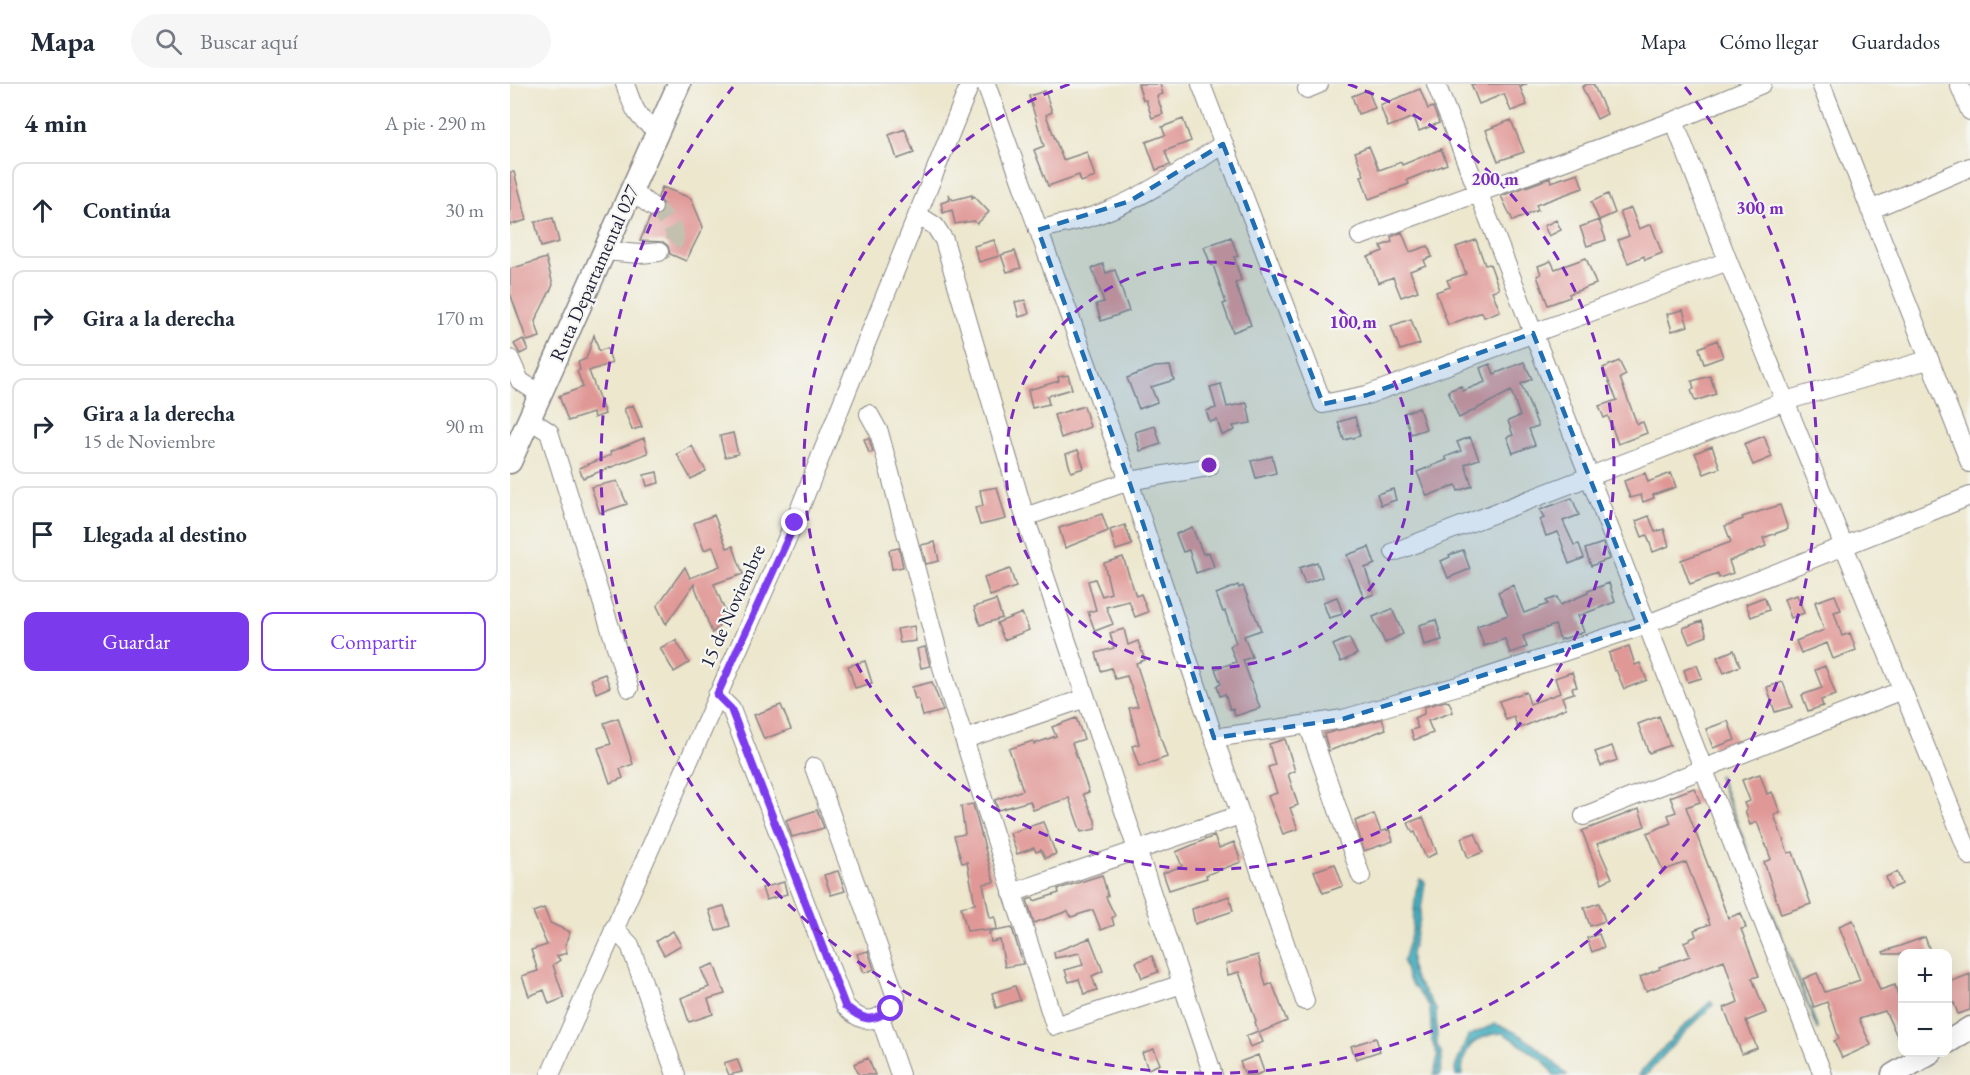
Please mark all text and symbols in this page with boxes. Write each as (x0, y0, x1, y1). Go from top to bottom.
search box (131, 14, 551, 68)
text: Mapa (30, 23, 95, 59)
icon: search (152, 25, 185, 58)
text: Buscar aquí (200, 27, 298, 56)
text: Mapa (1641, 28, 1686, 55)
text: Cómo llegar (1719, 28, 1818, 55)
text: Guardados (1851, 28, 1940, 55)
text: 4 min (24, 106, 87, 140)
text: A pie · 290 m (385, 110, 486, 136)
text: 200 m (1471, 167, 1519, 190)
street label: Ruta Departamental 027 (543, 180, 645, 365)
icon: ahead (26, 194, 59, 227)
text: Continúa (83, 196, 171, 225)
text: 300 m (1736, 196, 1784, 219)
text: 30 m (445, 197, 484, 223)
icon: right (26, 302, 59, 335)
text: Gira a la derecha (83, 304, 235, 333)
text: 170 m (436, 305, 484, 331)
text: 100 m (1329, 310, 1377, 333)
text: Gira a la derecha (83, 399, 235, 428)
icon: right (26, 410, 59, 443)
text: 90 m (445, 413, 484, 439)
text: 15 de Noviembre (83, 428, 215, 454)
centre of rings (1199, 455, 1219, 475)
route end (781, 509, 807, 535)
icon: arrive (26, 518, 59, 551)
text: Llegada al destino (83, 520, 247, 549)
street label: 15 de Noviembre (693, 540, 771, 672)
button: Guardar (24, 612, 249, 671)
button: Compartir (261, 612, 486, 671)
map controls (1898, 949, 1952, 1057)
button: + (1898, 949, 1952, 1003)
route start (877, 995, 903, 1021)
button: − (1898, 1003, 1952, 1057)

